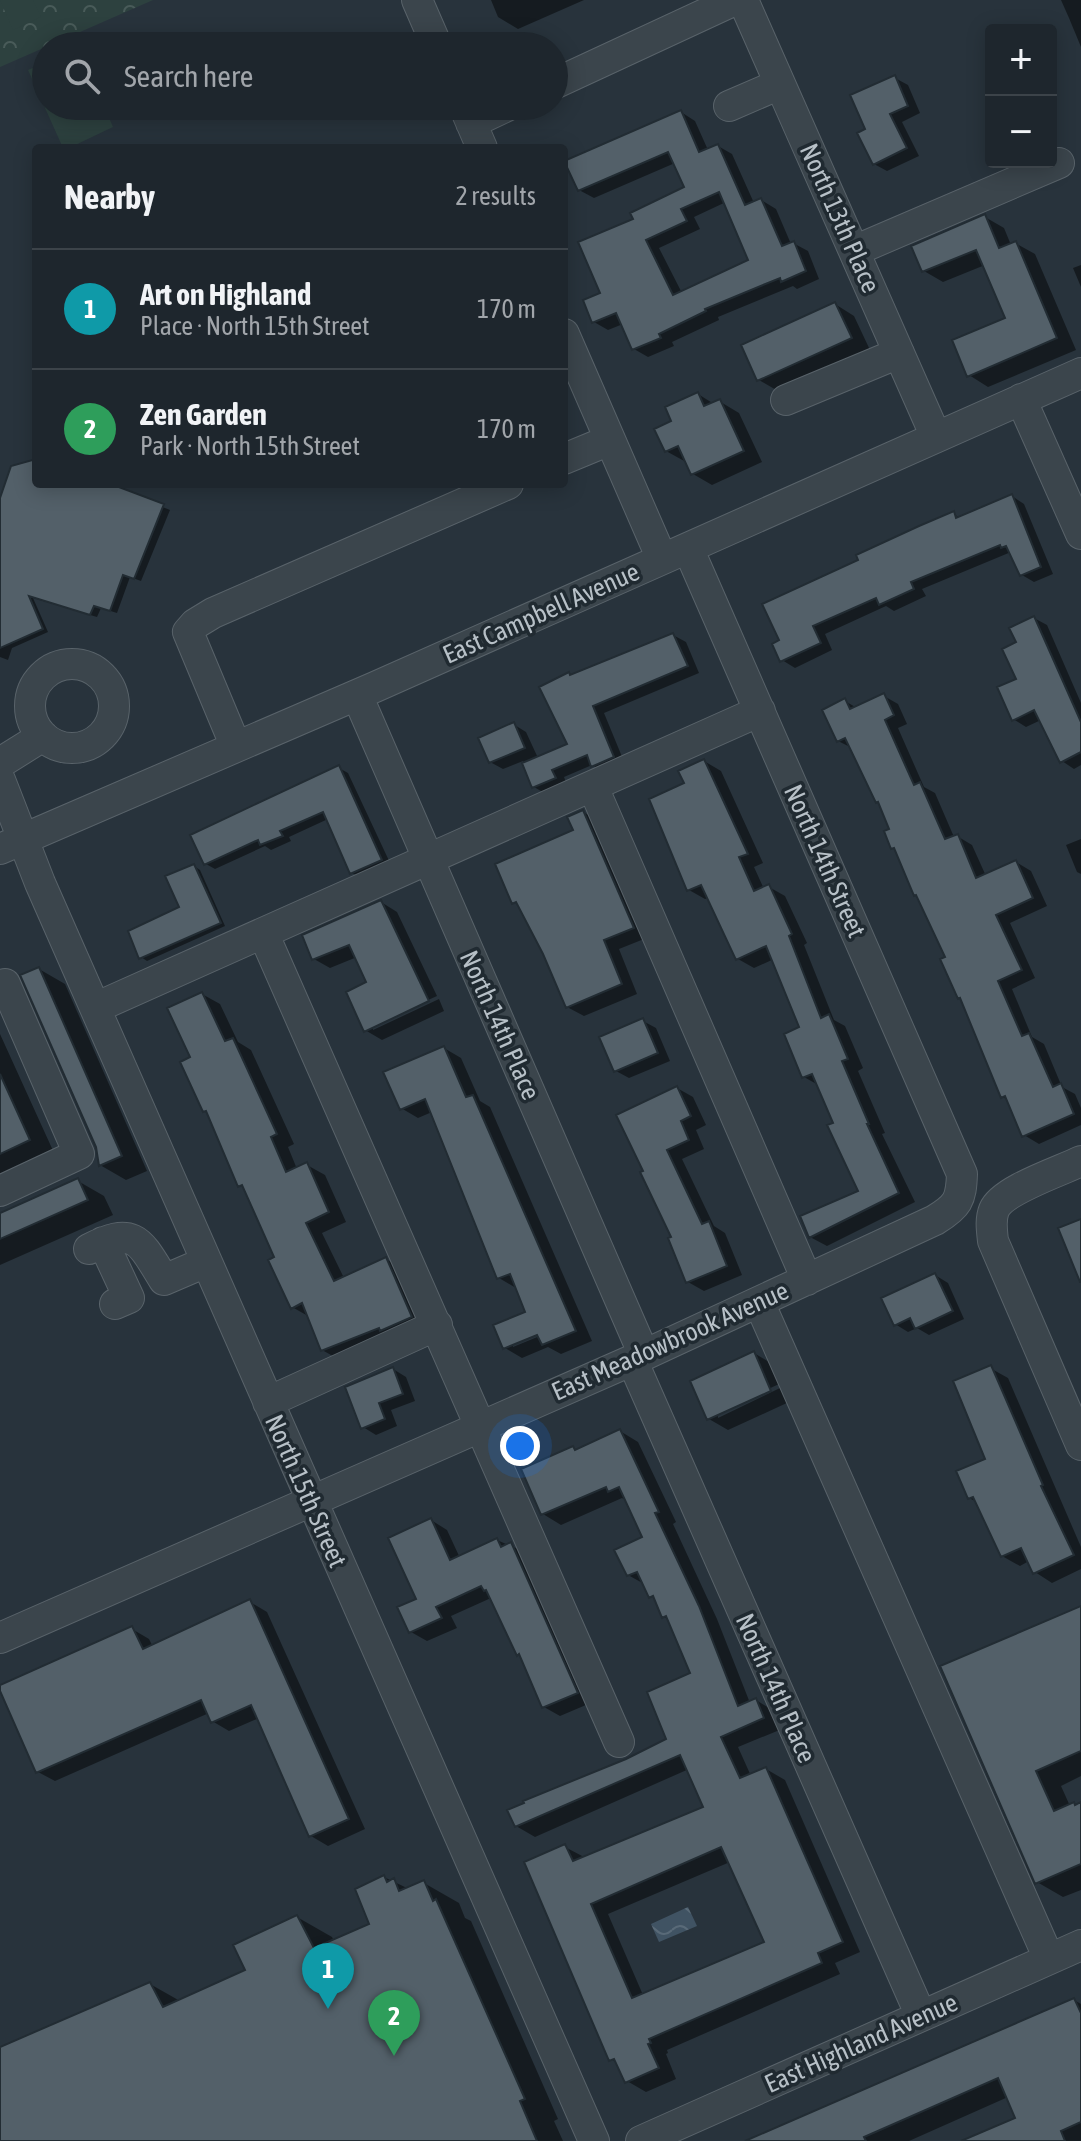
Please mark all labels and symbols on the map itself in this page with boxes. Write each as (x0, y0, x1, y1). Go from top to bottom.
street label: North 13th Place (794, 139, 886, 297)
street label: East Campbell Avenue (438, 556, 644, 670)
street label: North 14th Street (778, 780, 872, 942)
street label: North 14th Place (454, 946, 546, 1104)
street label: East Meadowbrook Avenue (547, 1275, 793, 1407)
street label: North 15th Street (259, 1410, 353, 1572)
your location (500, 1426, 540, 1466)
street label: North 14th Place (730, 1609, 822, 1767)
pin: 1 (302, 1943, 354, 2009)
street label: East Highland Avenue (760, 1987, 962, 2099)
pin: 2 (368, 1990, 420, 2056)

